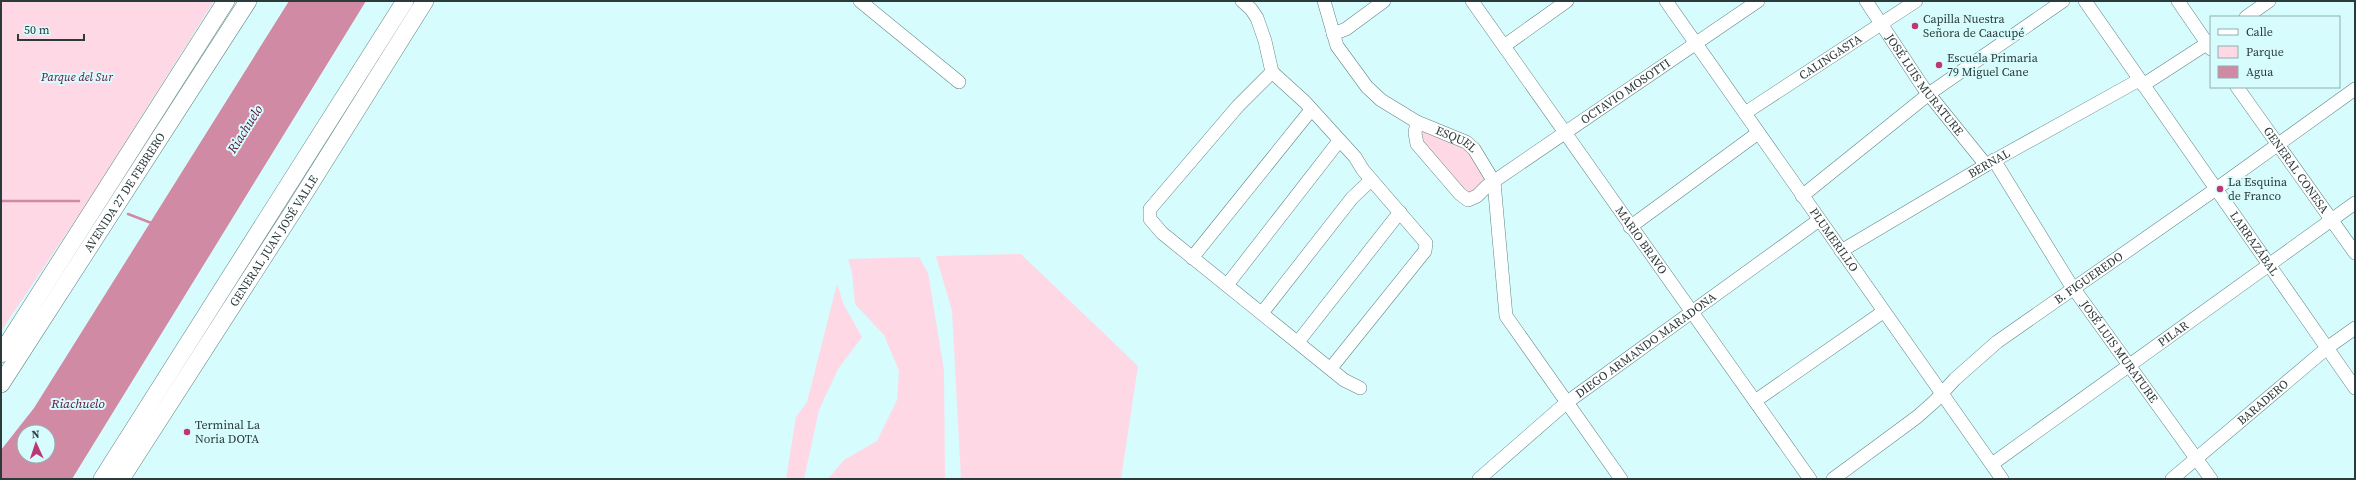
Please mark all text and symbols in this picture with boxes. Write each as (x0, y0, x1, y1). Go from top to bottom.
place label: Capilla Nuestra Señora de Caacupé (1923, 11, 2024, 41)
scale bar (18, 16, 84, 42)
legend (2210, 16, 2340, 88)
marker: Capilla Nuestra Señora de Caacupé (1910, 21, 1920, 31)
text: 50 m (24, 22, 50, 38)
text: Calle (2246, 24, 2273, 40)
street label: JOSÉ LUIS MURATURE (1881, 30, 1967, 139)
street label: CALINGASTA (1796, 31, 1865, 83)
text: Parque (2246, 44, 2284, 60)
place label: Escuela Primaria 79 Miguel Cane (1947, 50, 2039, 80)
street label: OCTAVIO MOSOTTI (1577, 55, 1674, 128)
marker: Escuela Primaria 79 Miguel Cane (1934, 60, 1944, 70)
text: Agua (2246, 64, 2274, 80)
park label: Parque del Sur (40, 69, 114, 85)
water label: Riachuelo (223, 102, 266, 157)
street label: ESQUEL (1433, 122, 1481, 156)
street label: GENERAL CONESA (2260, 124, 2332, 217)
street label: AVENIDA 27 DE FEBRERO (80, 130, 169, 255)
street label: BERNAL (1965, 145, 2013, 182)
street label: GENERAL JUAN JOSÉ VALLE (226, 172, 322, 310)
place label: La Esquina de Franco (2228, 174, 2288, 204)
marker: La Esquina de Franco (2215, 184, 2225, 194)
street label: MARIO BRAVO (1612, 203, 1671, 277)
street label: PLUMERILLO (1806, 205, 1862, 275)
street label: LARRAZÁBAL (2226, 208, 2283, 279)
street label: B. FIGUEREDO (2051, 248, 2126, 308)
street label: DIEGO ARMANDO MARADONA (1572, 289, 1719, 402)
street label: JOSÉ LUIS MURATURE (2076, 296, 2161, 406)
street label: PILAR (2154, 317, 2192, 350)
street label: BARADERO (2234, 376, 2292, 428)
water label: Riachuelo (50, 395, 105, 412)
place label: Terminal La Noria DOTA (195, 417, 261, 447)
north arrow (16, 424, 56, 464)
text: N (31, 427, 40, 442)
marker: Terminal La Noria DOTA (182, 427, 192, 437)

